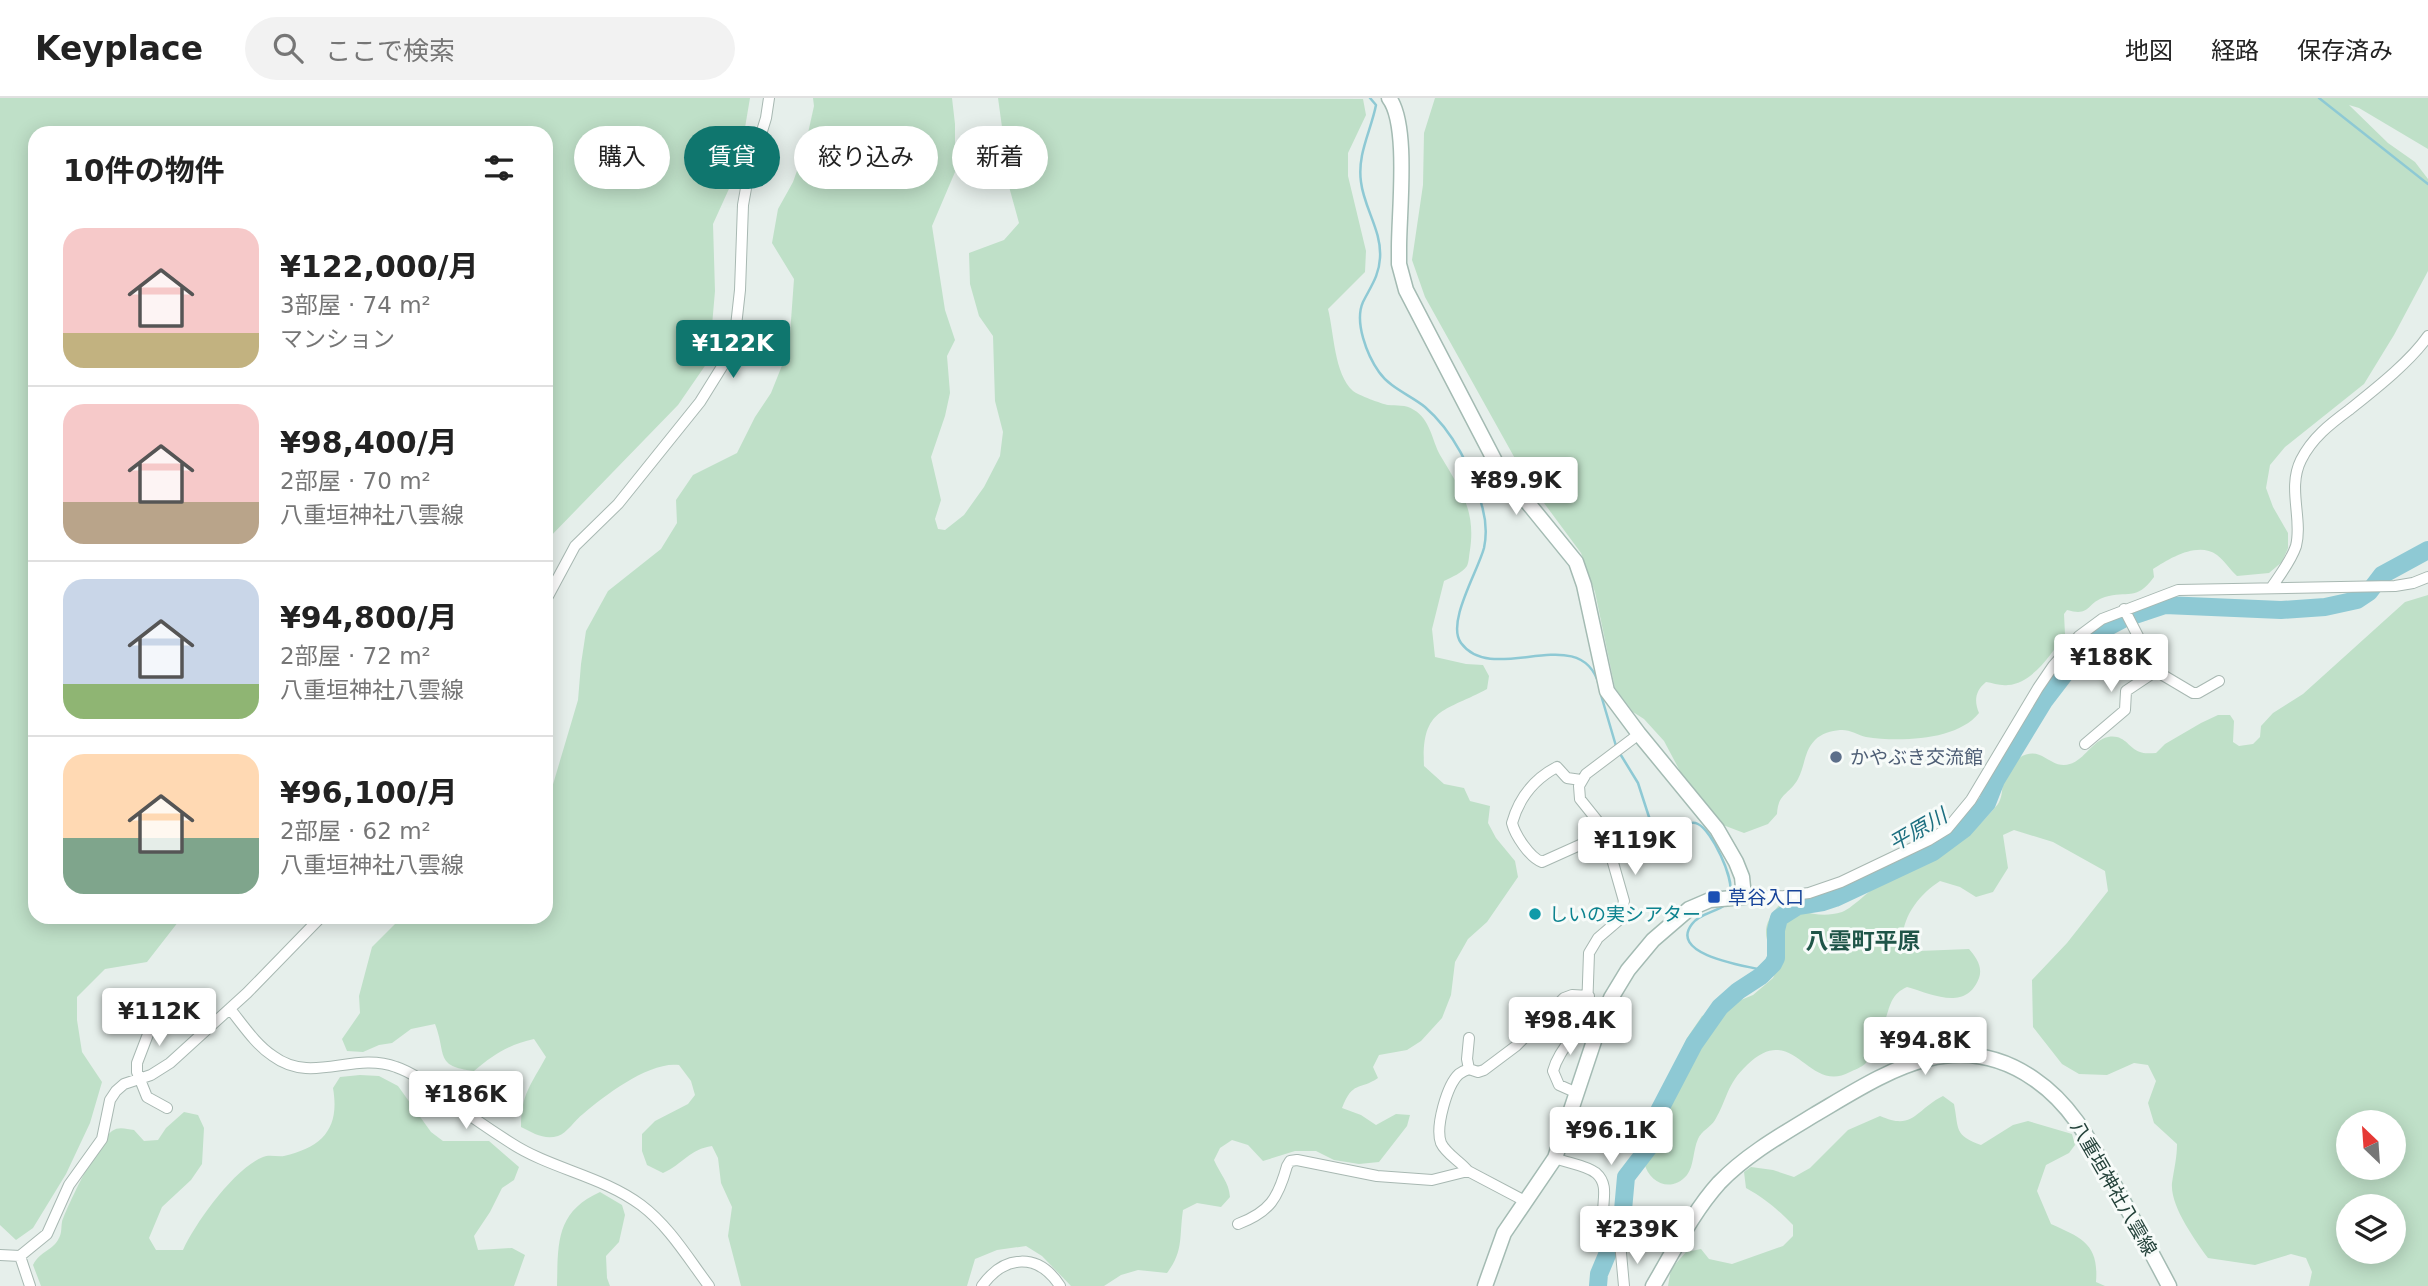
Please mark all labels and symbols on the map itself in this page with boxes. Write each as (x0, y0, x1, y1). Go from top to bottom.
pin: ¥122K (684, 320, 782, 380)
pin: ¥89.9K (1459, 458, 1573, 517)
pin: ¥188K (2062, 634, 2160, 694)
place label: かやぶき交流館 (1850, 746, 1983, 768)
marker: かやぶき交流館 (1828, 749, 1844, 765)
water label: 平原川 (1885, 803, 1953, 856)
pin: ¥119K (1586, 818, 1684, 877)
place label: 草谷入口 (1728, 886, 1804, 908)
marker: 草谷入口 (1706, 889, 1722, 905)
place label: しいの実シアター (1549, 903, 1701, 925)
marker: しいの実シアター (1527, 906, 1543, 922)
district label: 八雲町平原 (1806, 928, 1921, 954)
pin: ¥112K (110, 988, 208, 1048)
pin: ¥98.4K (1513, 998, 1627, 1057)
pin: ¥94.8K (1868, 1018, 1982, 1077)
pin: ¥186K (417, 1072, 515, 1131)
pin: ¥96.1K (1554, 1108, 1668, 1167)
north arrow (2336, 1110, 2406, 1180)
street label: 八重垣神社八雲線 (2066, 1117, 2162, 1259)
pin: ¥239K (1588, 1206, 1686, 1266)

